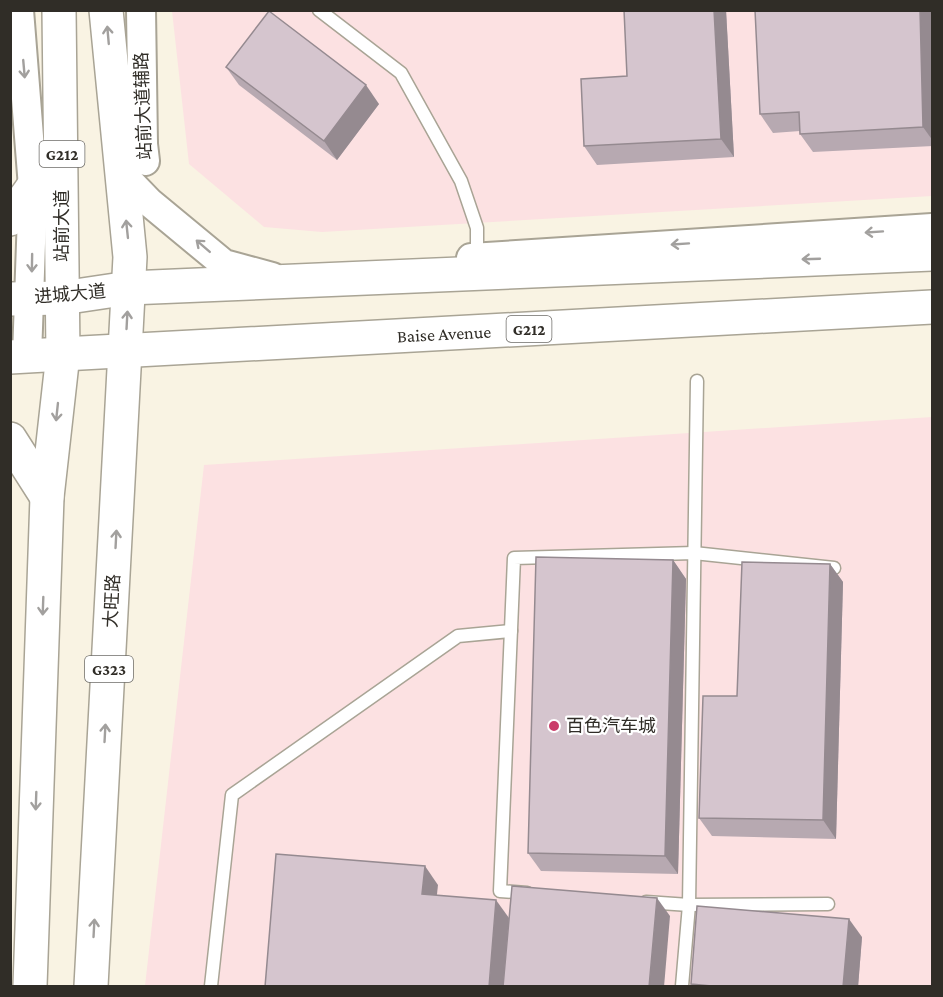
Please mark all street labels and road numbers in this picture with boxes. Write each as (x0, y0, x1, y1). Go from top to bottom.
street label: 站前大道辅路 (131, 52, 155, 160)
road number: G212 (40, 141, 84, 167)
street label: 站前大道 (52, 190, 72, 262)
street label: 进城大道 (33, 281, 107, 307)
road number: G212 (506, 316, 552, 342)
street label: Baise Avenue (396, 322, 492, 346)
street label: 大旺路 (101, 574, 123, 628)
road number: G323 (85, 656, 133, 682)

